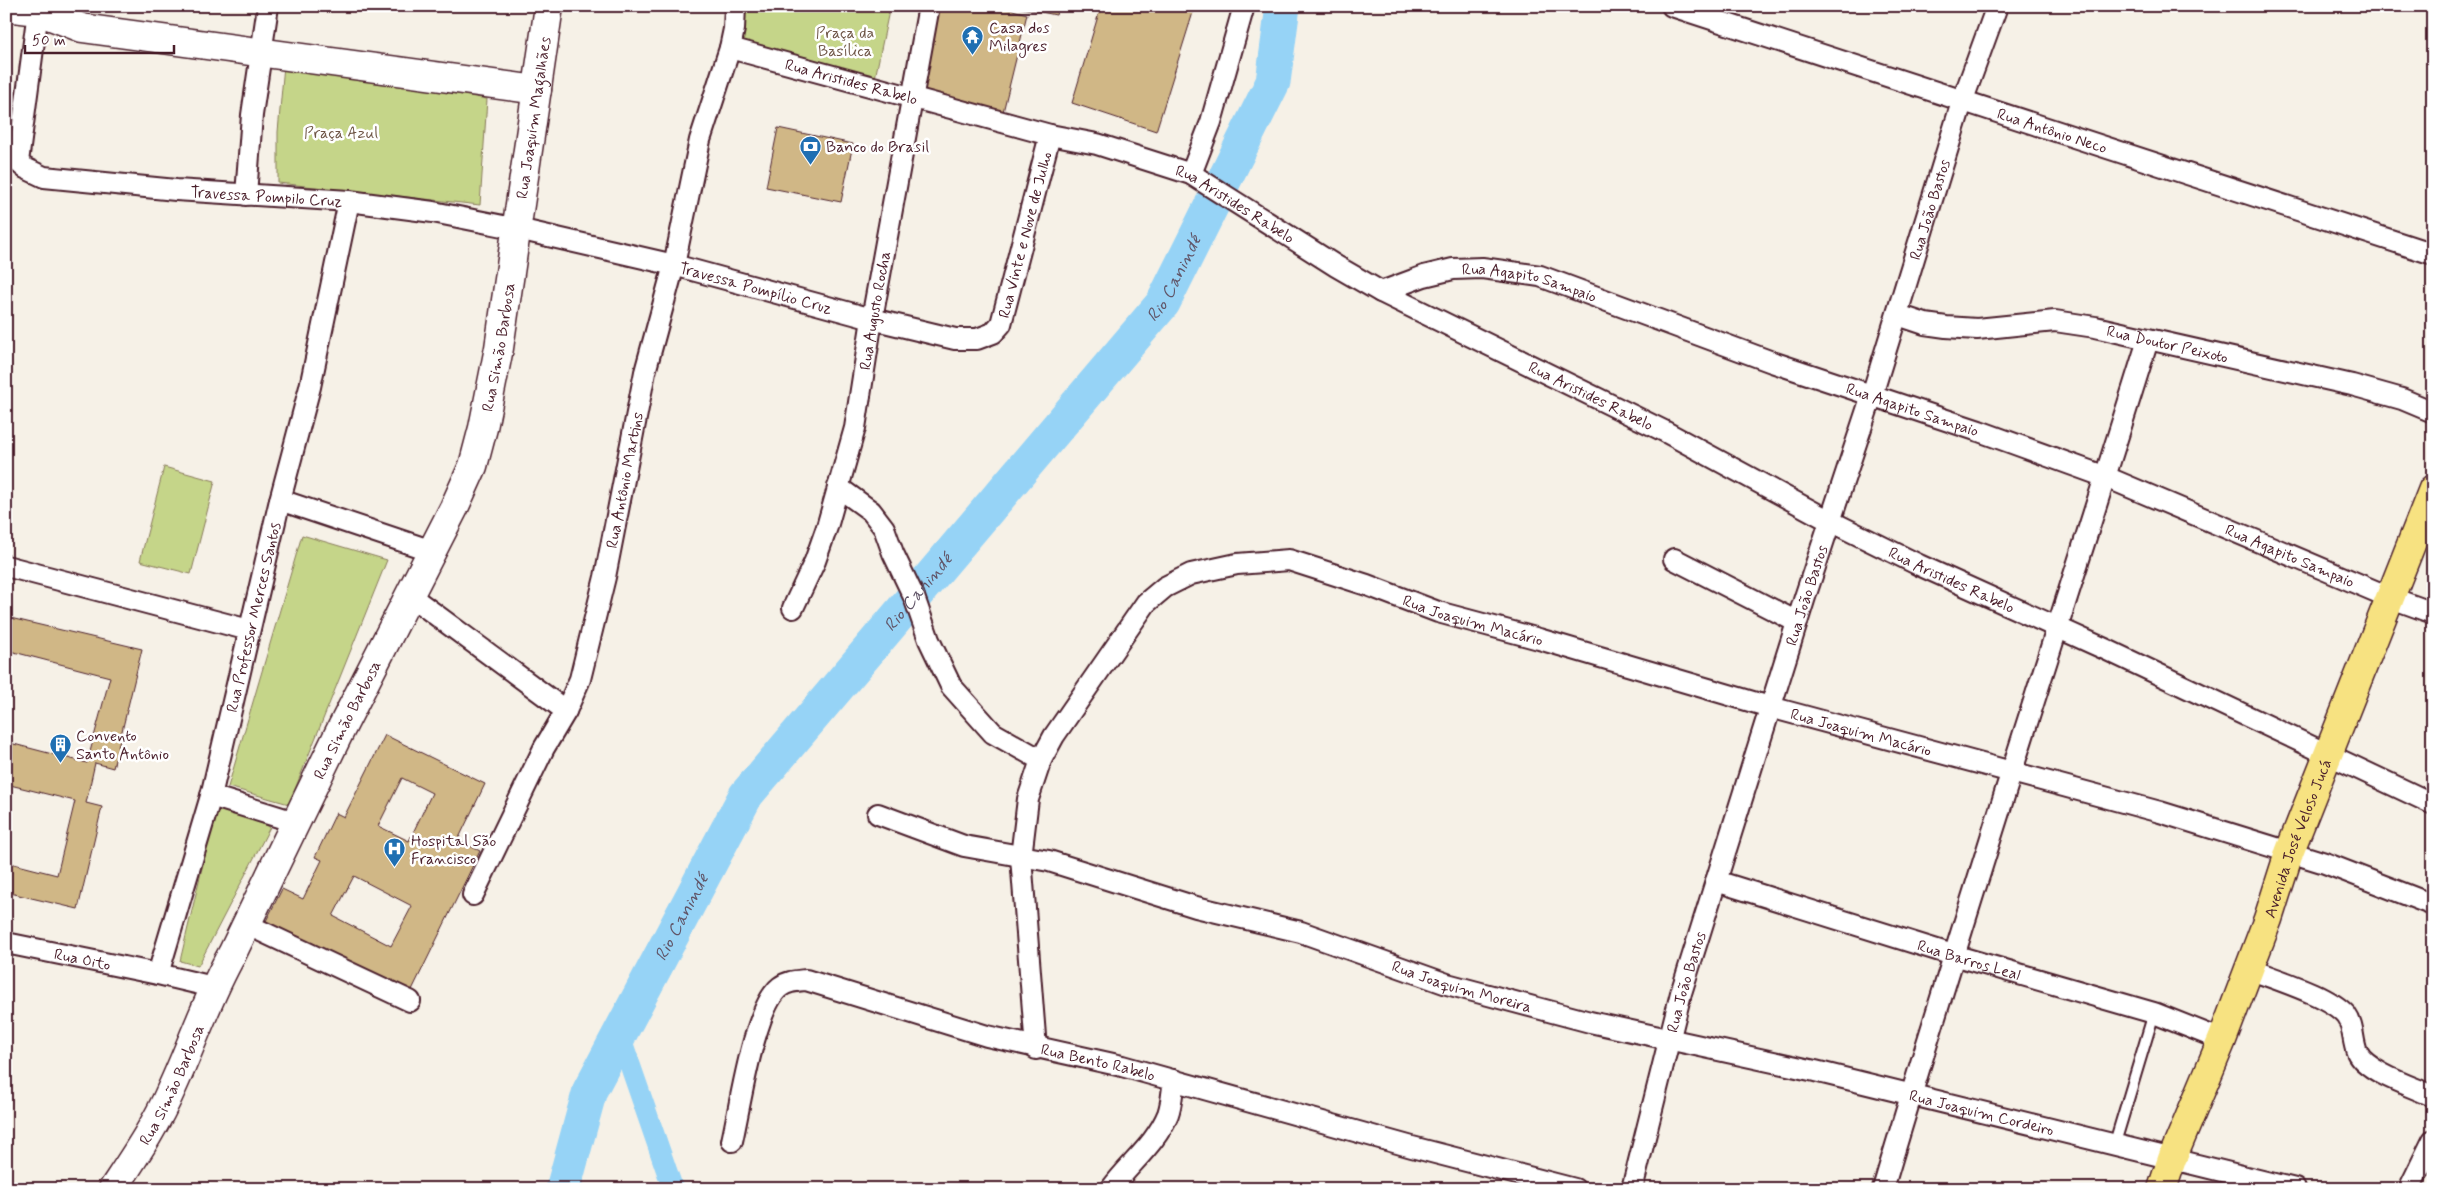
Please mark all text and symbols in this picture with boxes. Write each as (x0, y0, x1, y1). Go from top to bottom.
place label: Casa dos Milagres (989, 18, 1049, 58)
scale bar (25, 22, 174, 54)
park label: Praça da Basílica (816, 23, 874, 62)
temple icon: Casa dos Milagres (961, 24, 985, 55)
text: 50 m (32, 31, 66, 51)
street label: Rua Joaquim Magalhães (512, 35, 556, 200)
street label: Rua Aristides Rabelo (783, 54, 920, 111)
street label: Rua Antônio Neco (1994, 104, 2110, 159)
park label: Praça Azul (304, 123, 378, 144)
bank icon: Banco do Brasil (798, 134, 822, 165)
place label: Banco do Brasil (826, 137, 929, 158)
street label: Rua Vinte e Nove de Julho (994, 150, 1057, 321)
street label: Rua João Bastos (1905, 157, 1956, 263)
street label: Rua Aristides Rabelo (1173, 161, 1298, 249)
street label: Travessa Pompilo Cruz (190, 182, 343, 213)
water label: Rio Canindé (1141, 229, 1209, 327)
street label: Rua Augusto Rocha (855, 249, 896, 372)
street label: Travessa Pompílio Cruz (677, 258, 834, 320)
street label: Rua Agapito Sampaio (1462, 259, 1600, 308)
street label: Rua Simão Barbosa (478, 281, 520, 414)
street label: Rua Doutor Peixoto (2105, 321, 2230, 369)
street label: Rua Aristides Rabelo (1525, 357, 1657, 436)
street label: Rua Agapito Sampaio (1843, 378, 1981, 442)
street label: Rua Antônio Martins (602, 410, 649, 550)
street label: Rua Professor Merces Santos (222, 520, 286, 714)
street label: Rua Agapito Sampaio (2222, 520, 2358, 593)
street label: Rua João Bastos (1781, 543, 1833, 649)
street label: Rua Aristides Rabelo (1885, 543, 2018, 619)
water label: Rio Canindé (879, 547, 960, 637)
street label: Rua Joaquim Macário (1399, 590, 1545, 652)
street label: Rua Simão Barbosa (309, 657, 386, 783)
street label: Rua Joaquim Macário (1788, 704, 1934, 762)
place label: Convento Santo Antônio (76, 726, 169, 765)
building icon: Convento Santo Antônio (48, 732, 72, 763)
street label: Avenida José Veloso Jucá (2260, 756, 2337, 921)
place label: Hospital São Francisco (411, 831, 497, 870)
hospital icon: Hospital São Francisco (383, 837, 407, 868)
water label: Rio Canindé (649, 868, 716, 965)
street label: Rua João Bastos (1662, 929, 1712, 1035)
street label: Rua Barros Leal (1915, 936, 2023, 986)
street label: Rua Oito (52, 944, 112, 976)
street label: Rua Joaquim Moreira (1389, 956, 1534, 1018)
street label: Rua Simão Barbosa (135, 1022, 210, 1149)
street label: Rua Bento Rabelo (1039, 1039, 1158, 1087)
street label: Rua Joaquim Cordeiro (1907, 1086, 2056, 1141)

